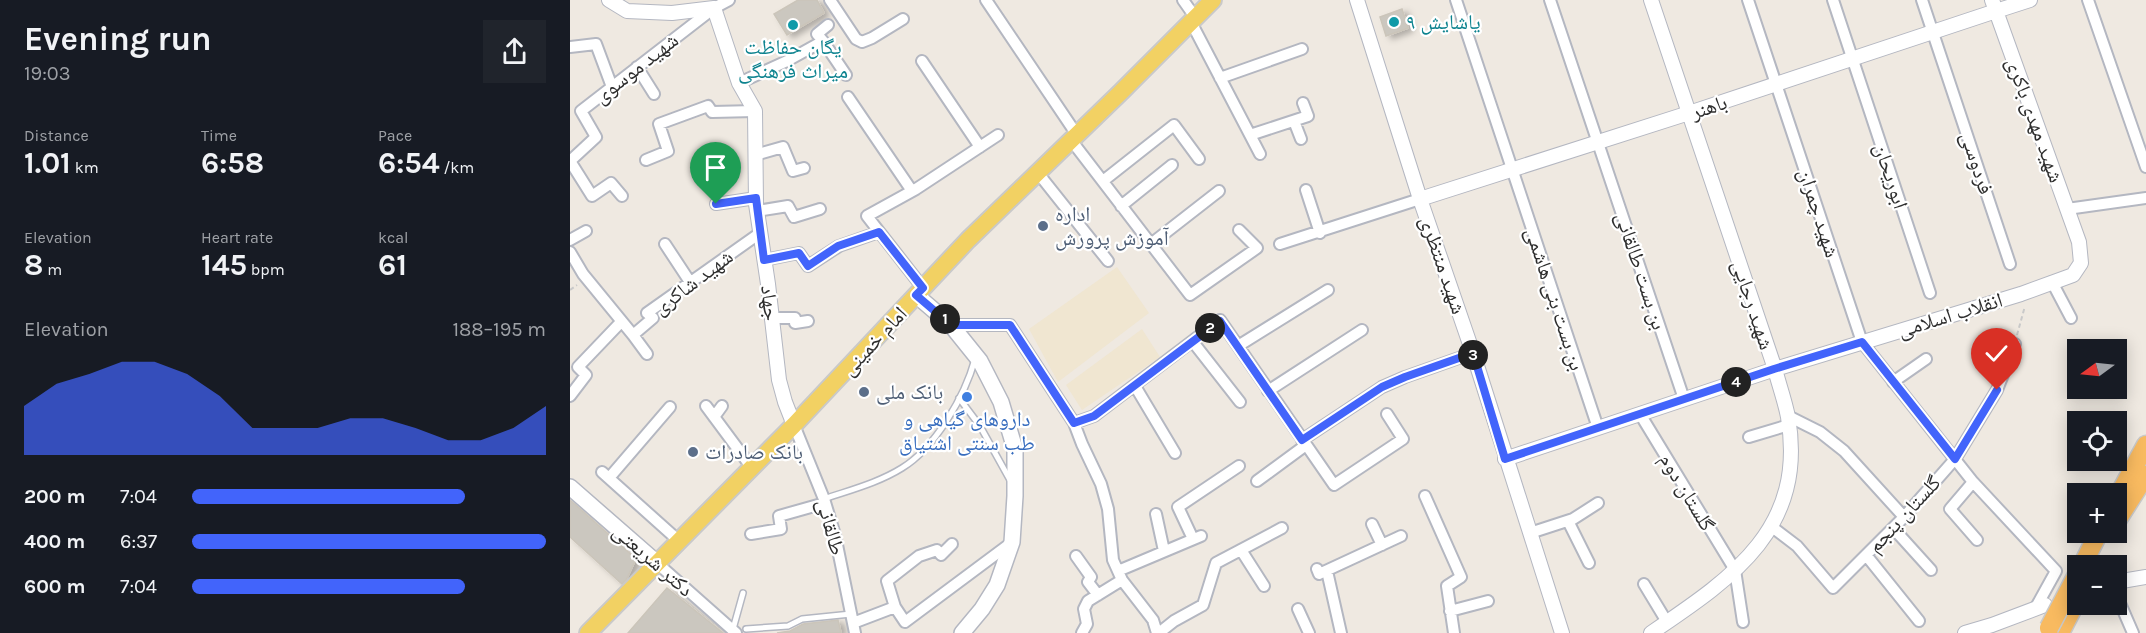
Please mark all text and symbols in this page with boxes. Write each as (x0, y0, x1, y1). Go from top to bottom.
place label: یاشایش ۹ (1406, 10, 1481, 35)
marker: یاشایش ۹ (1387, 15, 1401, 29)
marker: یگان حفاظت میراث فرهنگی (786, 18, 800, 32)
text: Evening run (24, 20, 212, 58)
button: share (483, 20, 546, 83)
street label: شهید موسوی (589, 28, 683, 108)
place label: یگان حفاظت میراث فرهنگی (738, 35, 848, 84)
street label: شهید مهدی باکری (2001, 54, 2069, 186)
text: 19:03 (24, 62, 71, 85)
street label: باهنر (1687, 90, 1730, 124)
text: Distance (24, 126, 89, 145)
text: Time (201, 126, 237, 145)
text: Pace (378, 126, 412, 145)
street label: فردوسی (1955, 129, 1998, 197)
street label: ابوریحان (1869, 140, 1913, 212)
pin (690, 142, 741, 204)
text: 1.01 (24, 145, 71, 181)
text: 6:58 (201, 145, 264, 181)
text: 6:54 (378, 145, 440, 181)
icon: arrive (699, 151, 732, 184)
text: km (71, 158, 99, 177)
text: /km (440, 158, 474, 177)
street label: شهید چمران (1793, 165, 1845, 261)
place label: اداره آموزش پرورش (1055, 202, 1169, 251)
street label: بن بست طالقانی (1610, 209, 1671, 333)
street label: شهید منتظری (1415, 213, 1471, 317)
marker: اداره آموزش پرورش (1036, 219, 1050, 233)
street label: بن بست بنی هاشمی (1520, 224, 1589, 374)
text: Elevation (24, 228, 92, 247)
text: Heart rate (201, 228, 273, 247)
text: kcal (378, 228, 409, 247)
street label: شهید شاکری (648, 244, 738, 320)
text: 8 (24, 247, 43, 283)
text: 145 (201, 247, 247, 283)
text: 61 (378, 247, 407, 283)
street label: شهید رجایی (1726, 257, 1779, 353)
text: m (43, 260, 62, 279)
text: bpm (247, 260, 285, 279)
street label: جهاد (756, 284, 784, 322)
street label: انقلاب اسلامی (1895, 288, 2006, 343)
street label: امام خمینی (836, 302, 913, 382)
pin: 1 (930, 304, 960, 334)
text: 1 (942, 309, 948, 328)
pin: 2 (1195, 313, 1225, 343)
text: Elevation (24, 318, 109, 341)
text: 188–195 m (452, 318, 546, 341)
text: 2 (1205, 318, 1215, 337)
pin (1971, 328, 2022, 390)
icon: check (1980, 337, 2013, 370)
north arrow (2067, 339, 2127, 399)
map controls (2067, 339, 2127, 615)
pin: 3 (1458, 340, 1488, 370)
text: 3 (1468, 345, 1478, 364)
pin: 4 (1721, 367, 1751, 397)
text: 4 (1731, 372, 1741, 391)
place label: بانک ملی (876, 380, 943, 405)
marker: بانک ملی (857, 385, 871, 399)
marker: داروهای گیاهی و طب سنتی اشتیاق (960, 390, 974, 404)
place label: داروهای گیاهی و طب سنتی اشتیاق (899, 407, 1035, 456)
button: locate (2067, 411, 2127, 471)
place label: بانک صادرات (705, 440, 803, 464)
marker: بانک صادرات (686, 445, 700, 459)
street label: گلستان دوم (1653, 449, 1720, 537)
street label: گلستان پنجم (1862, 470, 1947, 559)
button: + (2067, 483, 2127, 543)
text: 200 m (24, 485, 85, 508)
text: 7:04 (120, 485, 157, 508)
street label: طالقانی (811, 496, 850, 558)
street label: دکتر شریعتی (607, 519, 698, 602)
text: 400 m (24, 530, 85, 553)
text: 6:37 (120, 530, 157, 553)
button: − (2067, 555, 2127, 615)
text: 600 m (24, 575, 85, 598)
text: 7:04 (120, 575, 157, 598)

